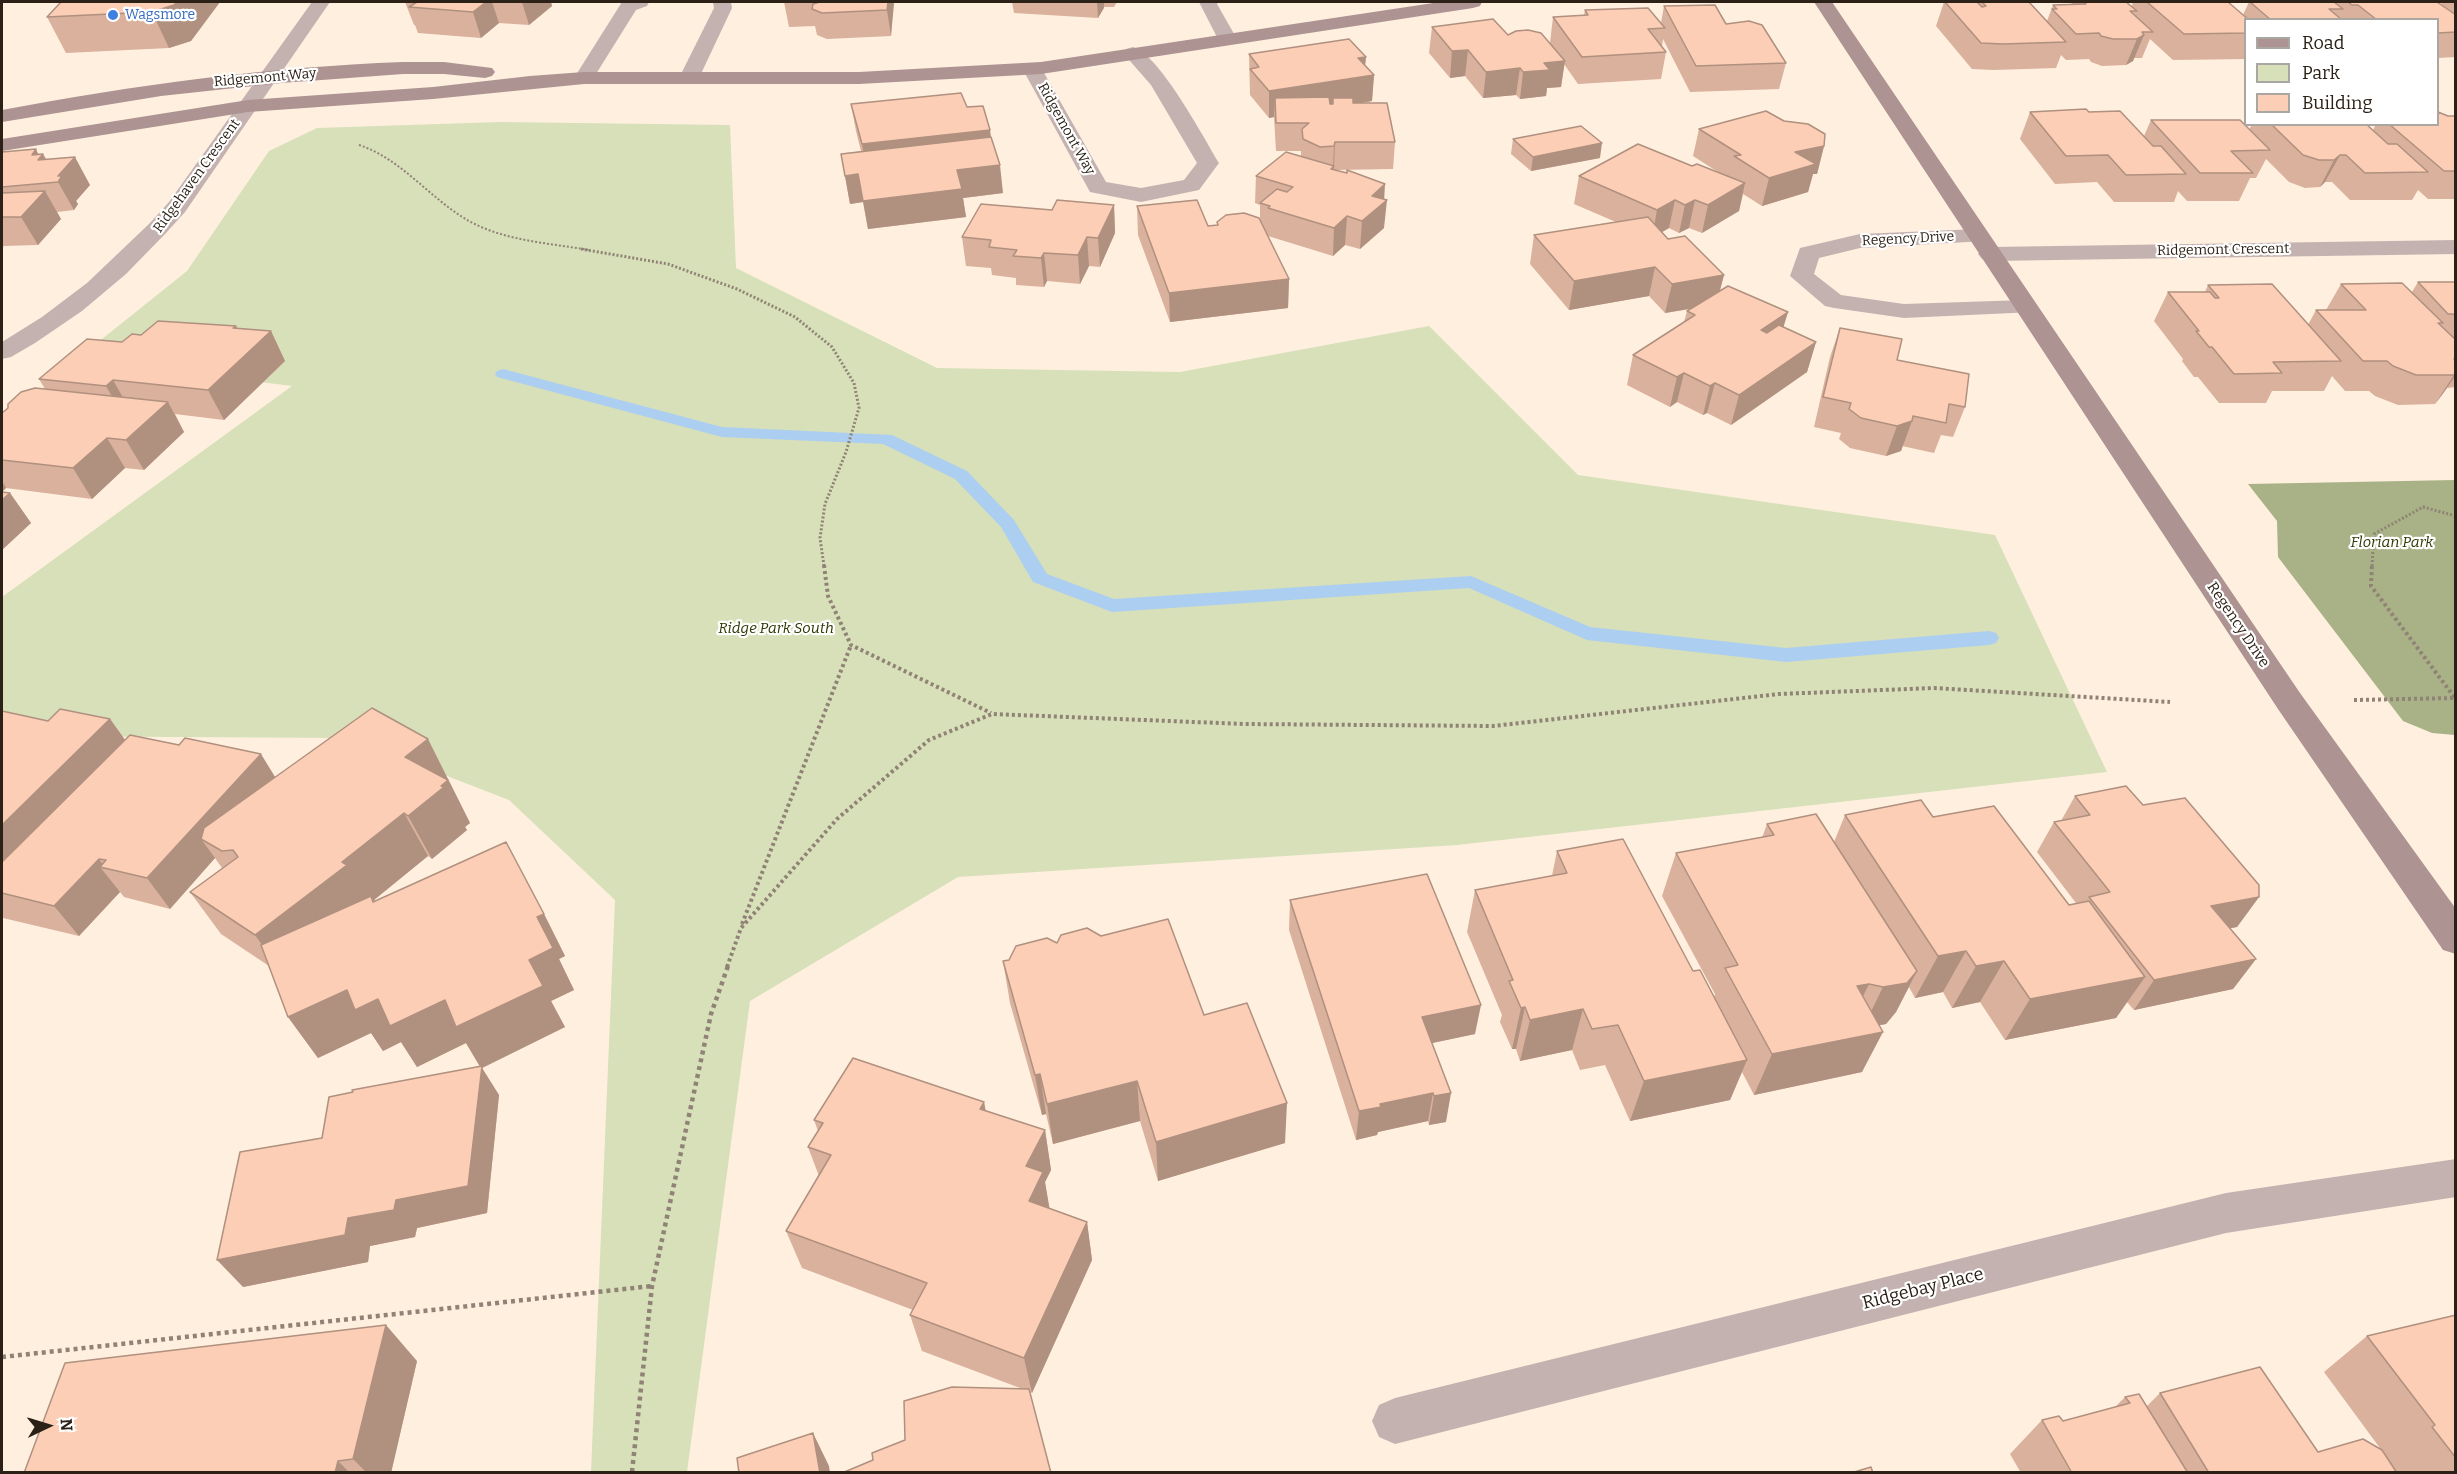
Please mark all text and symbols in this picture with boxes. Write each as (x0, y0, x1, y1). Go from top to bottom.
place label: Wagsmore (125, 7, 195, 23)
marker: Wagsmore (106, 8, 120, 22)
legend (2244, 18, 2439, 126)
text: Road (2302, 32, 2344, 54)
text: Park (2302, 62, 2340, 84)
street label: Ridgemont Way (213, 65, 317, 91)
street label: Ridgemont Way (1034, 80, 1098, 178)
text: Building (2302, 92, 2373, 114)
street label: Ridgehaven Crescent (150, 116, 244, 236)
street label: Regency Drive (1861, 228, 1955, 250)
street label: Ridgemont Crescent (2157, 240, 2289, 260)
park label: Florian Park (2351, 534, 2433, 552)
street label: Regency Drive (2203, 579, 2273, 671)
park label: Ridge Park South (718, 620, 834, 638)
street label: Ridgebay Place (1860, 1263, 1986, 1315)
north arrow (18, 1396, 78, 1456)
text: N (57, 1418, 76, 1432)

